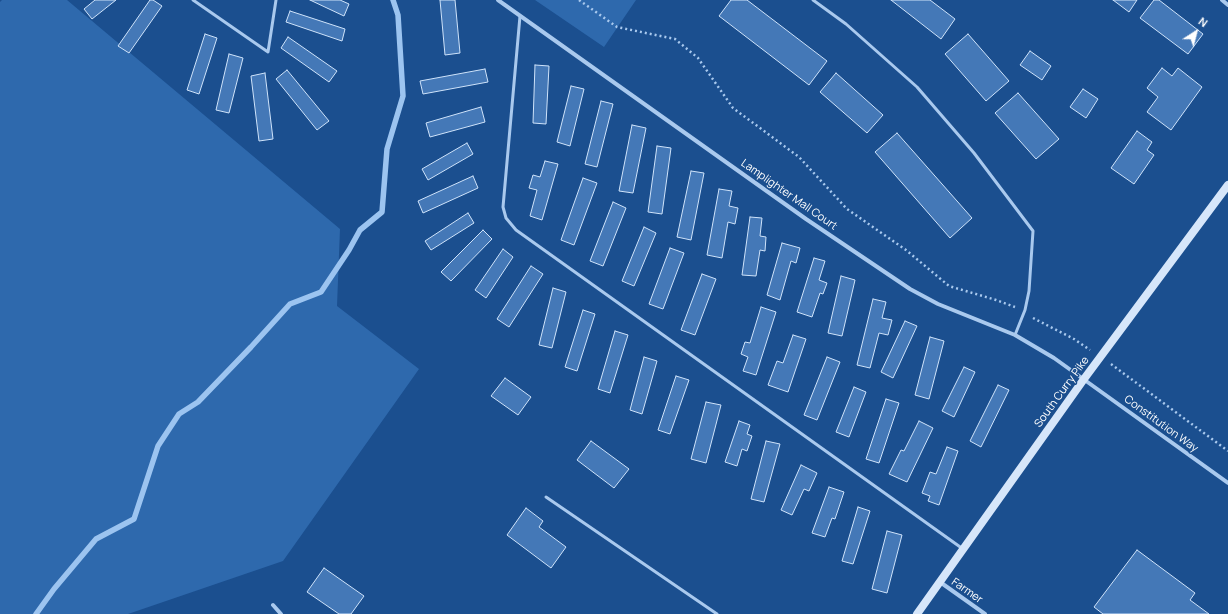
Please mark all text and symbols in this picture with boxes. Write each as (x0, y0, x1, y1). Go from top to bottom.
north arrow (1176, 12, 1216, 52)
text: N (1196, 13, 1211, 30)
street label: Lamplighter Mall Court (738, 157, 840, 233)
street label: South Curry Pike (1032, 354, 1092, 430)
street label: Constitution Way (1121, 393, 1201, 455)
street label: Farmer (949, 576, 985, 606)

